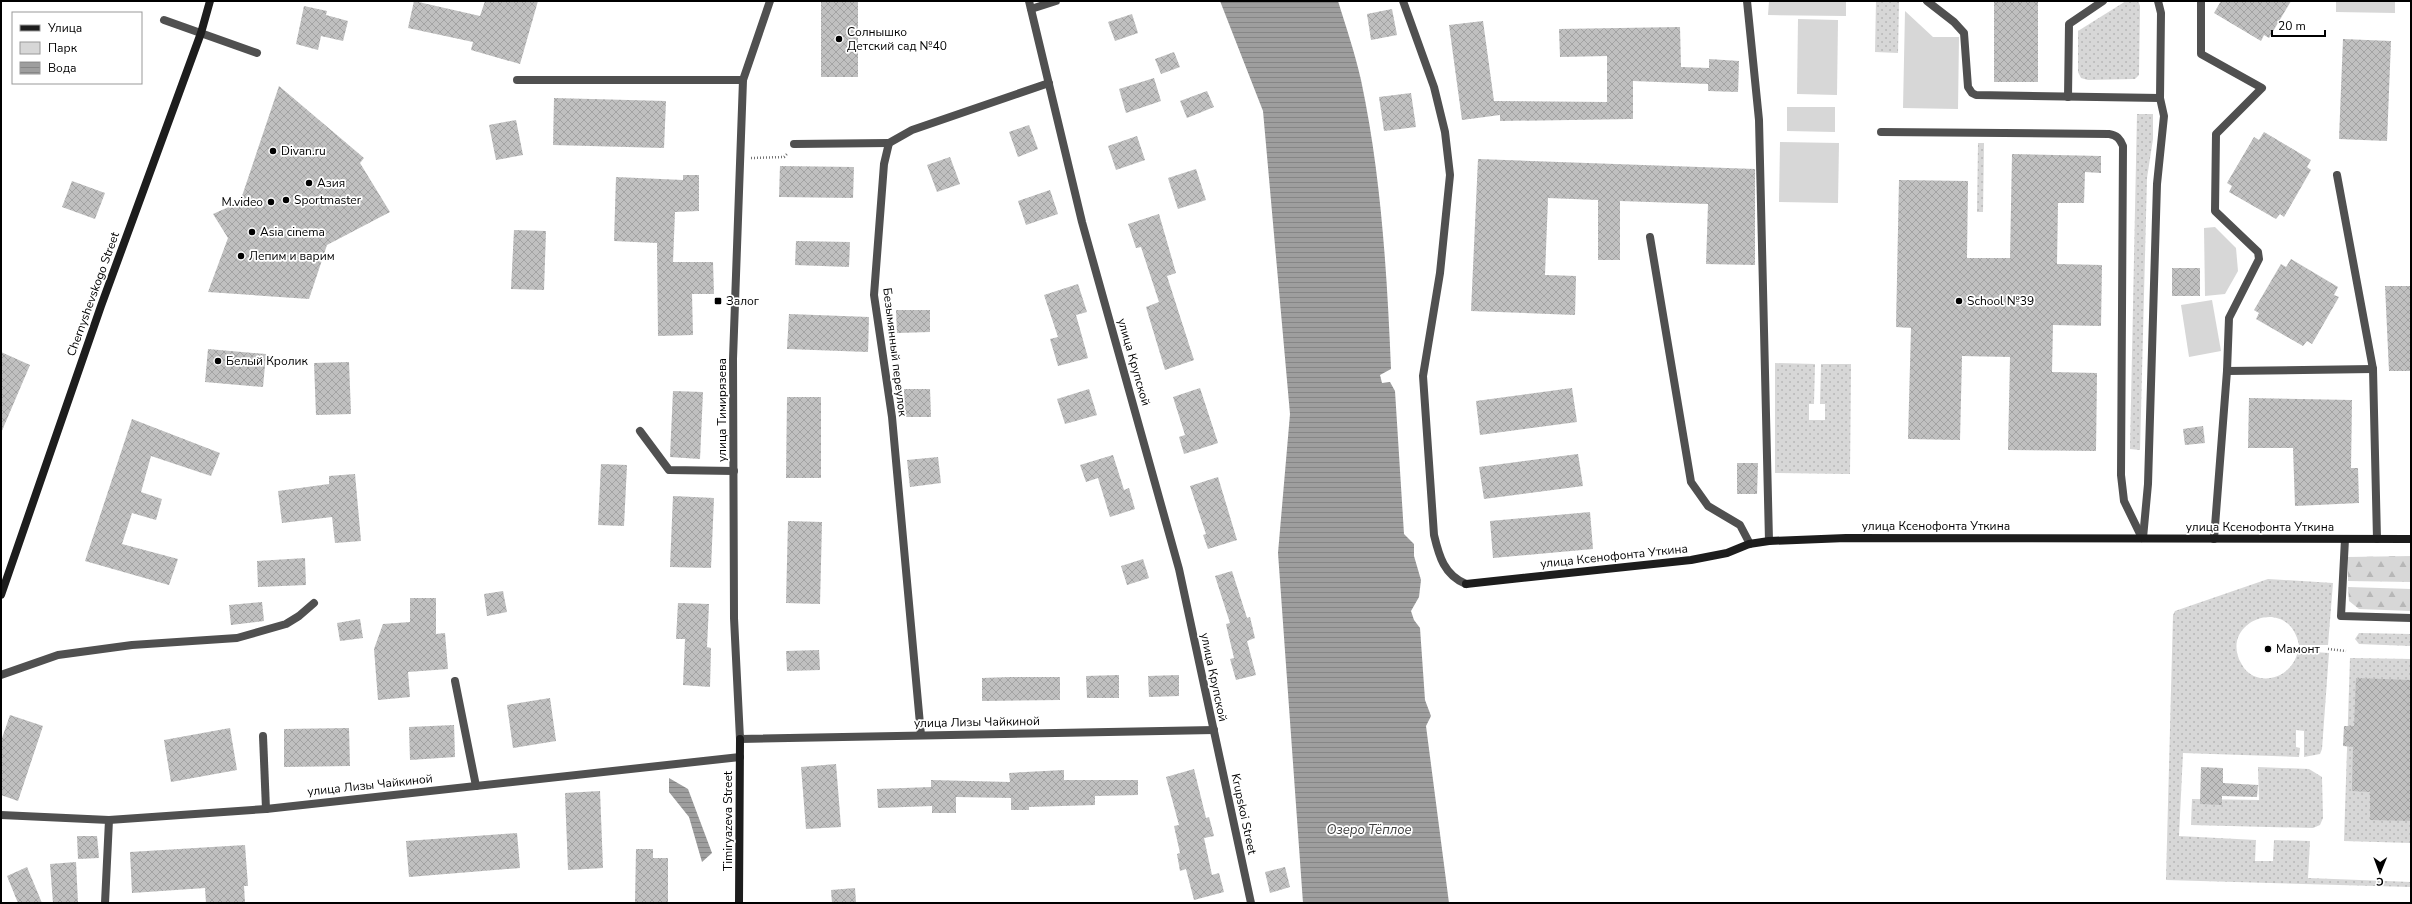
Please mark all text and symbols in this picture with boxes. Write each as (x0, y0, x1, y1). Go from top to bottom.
legend (12, 12, 142, 84)
scale bar (2272, 12, 2325, 38)
text: 20 m (2278, 18, 2306, 34)
text: Улица (47, 20, 82, 36)
place label: Солнышко Детский сад №40 (847, 24, 947, 54)
marker: Солнышко Детский сад №40 (834, 34, 844, 44)
text: Парк (48, 40, 78, 56)
text: Вода (48, 60, 76, 76)
place label: Divan.ru (281, 143, 326, 159)
marker: Divan.ru (268, 146, 278, 156)
place label: Азия (317, 175, 345, 191)
marker: Азия (304, 178, 314, 188)
place label: Sportmaster (294, 192, 362, 208)
place label: M.video (222, 194, 263, 210)
marker: Sportmaster (281, 195, 291, 205)
marker: M.video (266, 197, 276, 207)
place label: Asia cinema (260, 224, 325, 240)
marker: Asia cinema (247, 227, 257, 237)
street label: Chernyshevskogo Street (63, 229, 123, 358)
place label: Лепим и варим (249, 248, 335, 264)
marker: Лепим и варим (236, 251, 246, 261)
street label: Безымянный переулок (879, 287, 911, 418)
place label: Залог (726, 293, 760, 309)
place label: School №39 (1967, 293, 2034, 309)
marker: Залог (713, 296, 723, 306)
marker: School №39 (1954, 296, 1964, 306)
street label: улица Крупской (1114, 316, 1154, 408)
place label: Белый Кролик (226, 353, 309, 369)
marker: Белый Кролик (213, 356, 223, 366)
street label: улица Тимирязева (714, 358, 730, 462)
street label: улица Ксенофонта Уткина (1862, 518, 2010, 534)
street label: улица Ксенофонта Уткина (2186, 519, 2334, 535)
street label: улица Ксенофонта Уткина (1539, 540, 1689, 572)
street label: улица Крупской (1197, 631, 1231, 723)
place label: Мамонт (2276, 641, 2320, 657)
marker: Мамонт (2263, 644, 2273, 654)
street label: улица Лизы Чайкиной (914, 713, 1040, 731)
street label: улица Лизы Чайкиной (307, 770, 433, 800)
street label: Timiryazeva Street (720, 770, 736, 871)
street label: Krupskoi Street (1228, 772, 1261, 857)
water label: Озеро Тёплое (1326, 821, 1412, 839)
north arrow (2360, 852, 2400, 892)
text: С (2375, 874, 2384, 889)

